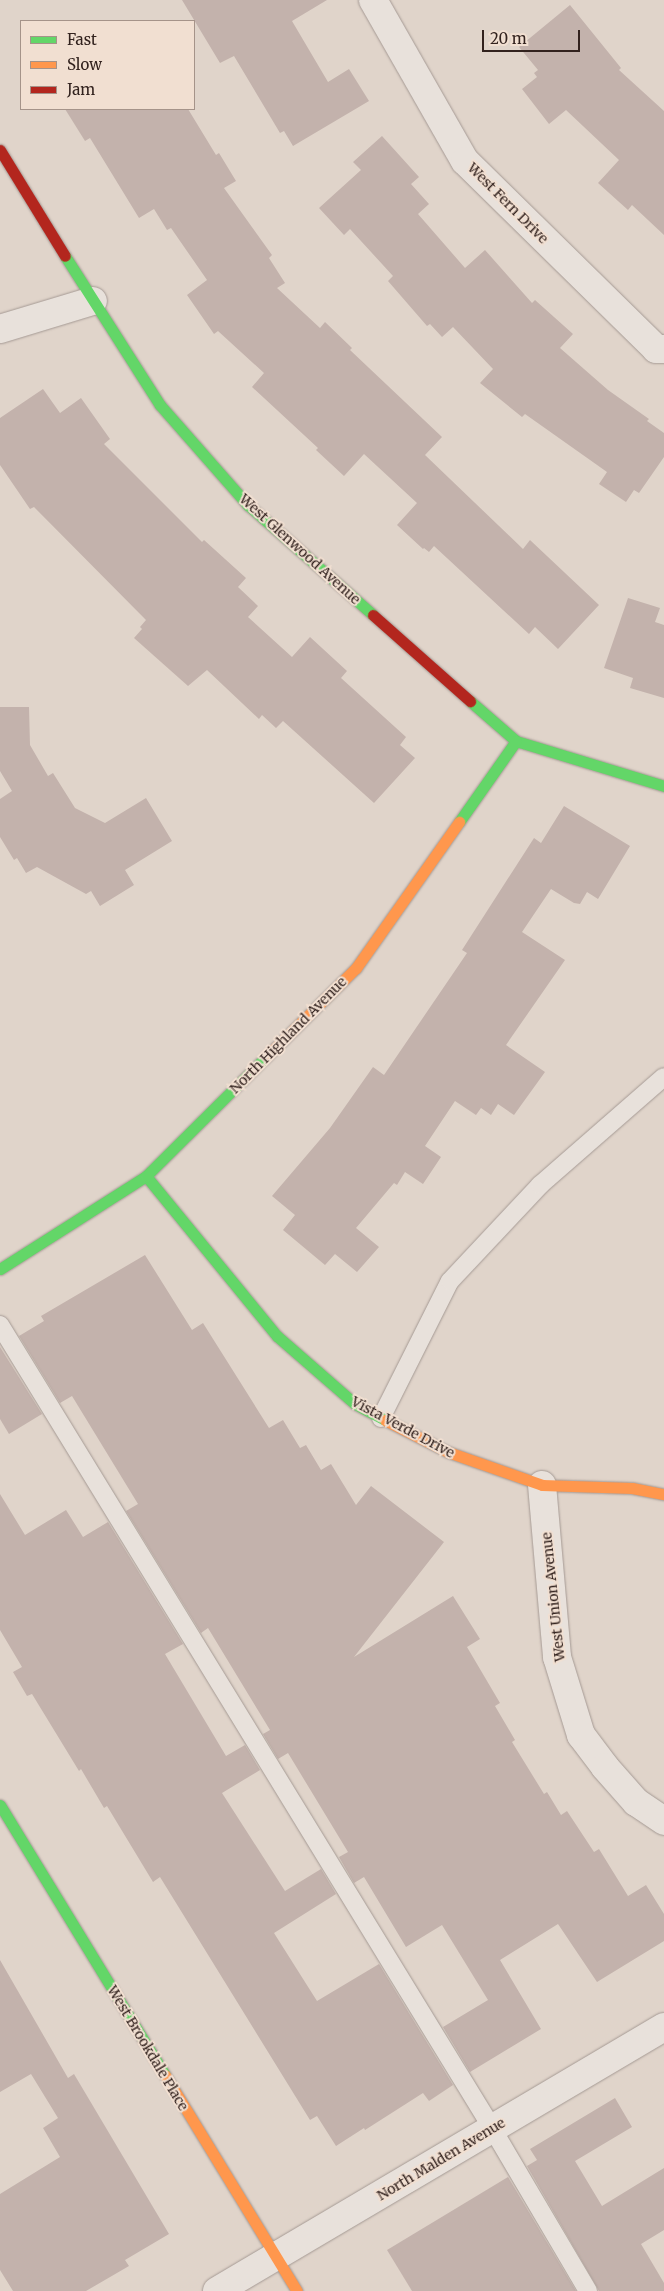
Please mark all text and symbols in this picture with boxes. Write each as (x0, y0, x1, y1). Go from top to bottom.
legend (20, 20, 195, 110)
scale bar (484, 20, 582, 52)
text: 20 m (490, 29, 527, 48)
text: Fast (67, 30, 97, 49)
text: Slow (67, 55, 102, 74)
text: Jam (67, 80, 95, 99)
street label: West Fern Drive (464, 159, 552, 247)
street label: West Glenwood Avenue (236, 490, 364, 608)
street label: North Highland Avenue (226, 973, 350, 1097)
street label: Vista Verde Drive (349, 1393, 457, 1461)
street label: West Union Avenue (538, 1531, 568, 1663)
street label: West Brookdale Place (104, 1982, 192, 2114)
street label: North Malden Avenue (374, 2114, 508, 2204)

